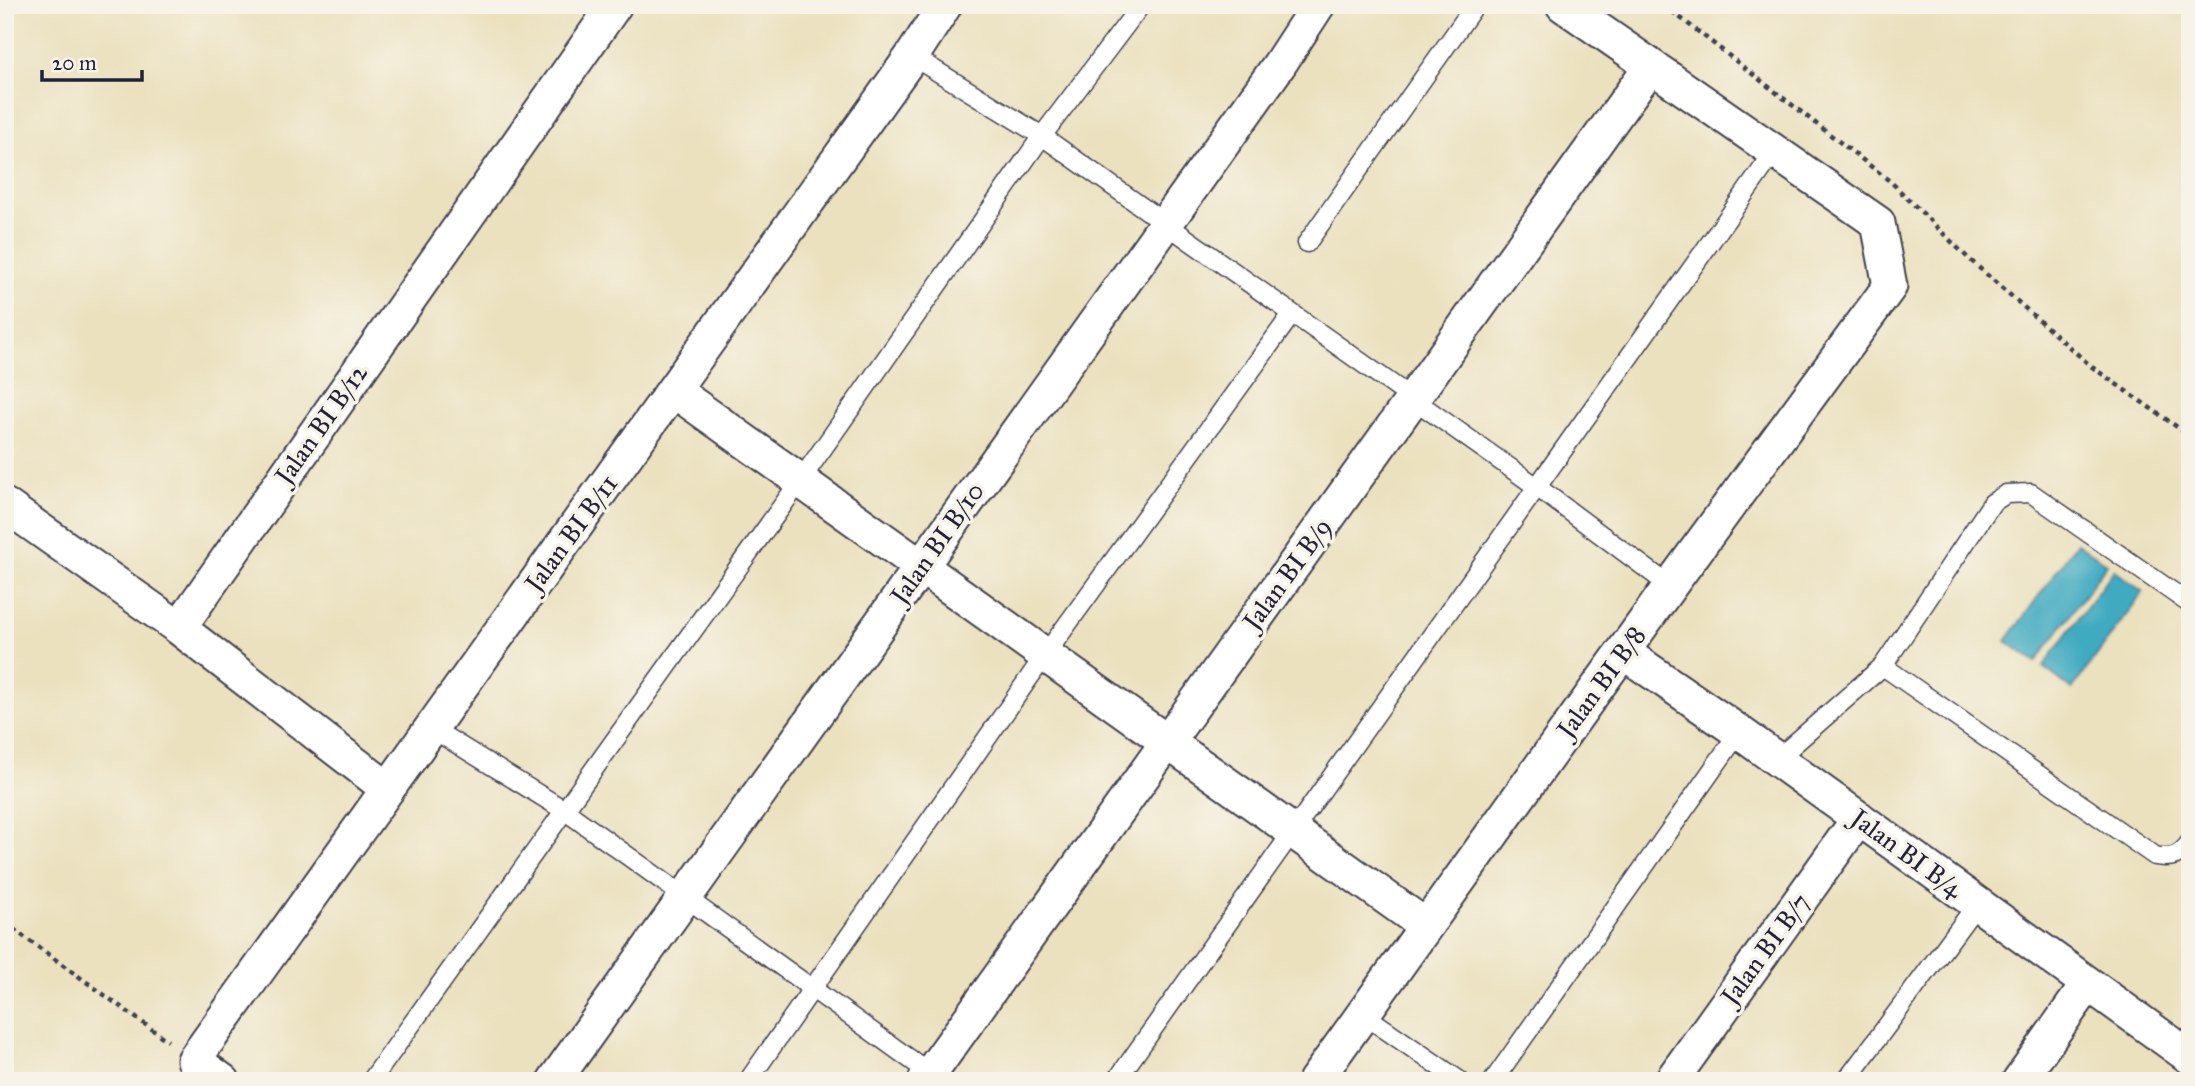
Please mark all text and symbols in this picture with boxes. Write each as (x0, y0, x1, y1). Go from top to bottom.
scale bar (42, 38, 142, 82)
text: 20 m (52, 50, 97, 76)
street label: Jalan BI B/12 (266, 358, 374, 493)
street label: Jalan BI B/11 (516, 468, 624, 600)
street label: Jalan BI B/10 (882, 476, 991, 613)
street label: Jalan BI B/9 (1234, 512, 1338, 639)
street label: Jalan BI B/8 (1548, 620, 1652, 747)
street label: Jalan BI B/4 (1842, 800, 1970, 905)
street label: Jalan BI B/7 (1712, 887, 1816, 1014)

